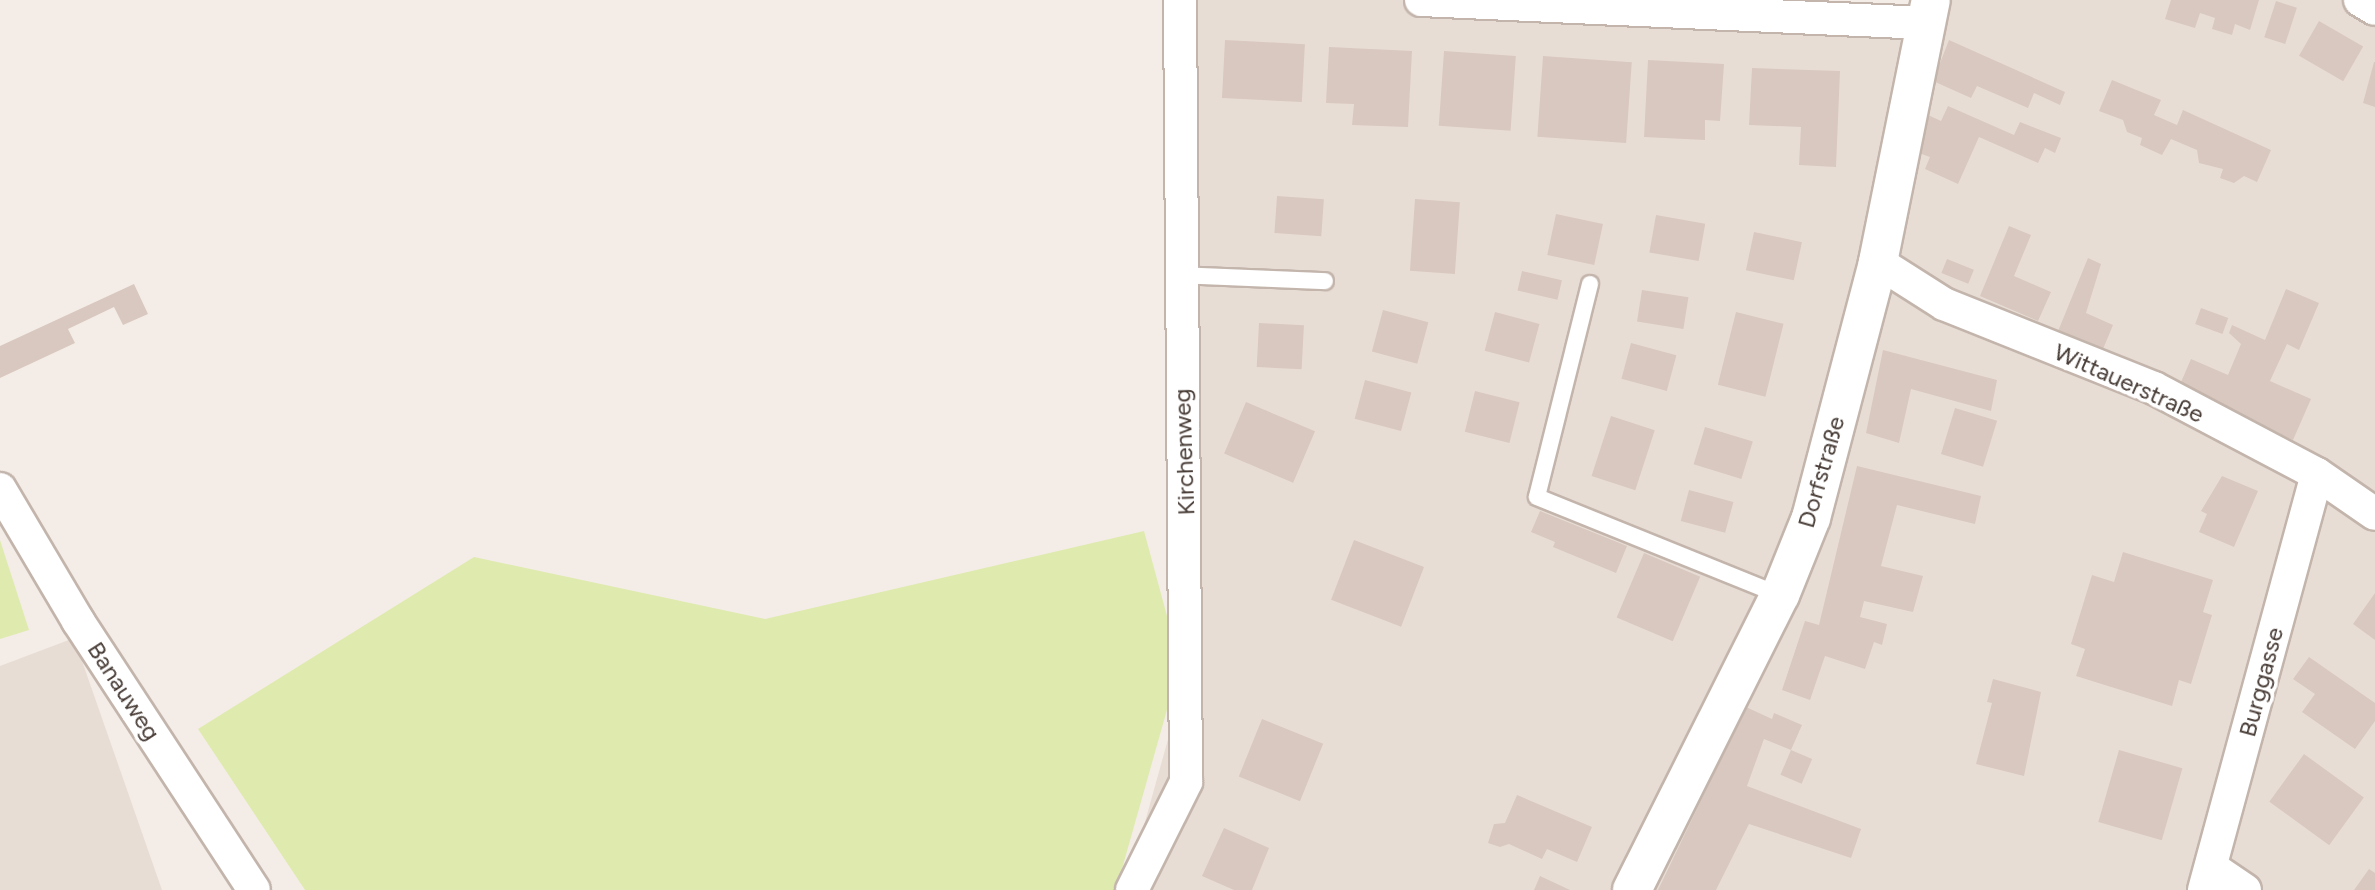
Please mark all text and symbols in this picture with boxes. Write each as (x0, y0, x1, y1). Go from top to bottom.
street label: Wittauerstraße (2050, 337, 2208, 429)
street label: Kirchenweg (1167, 388, 1201, 516)
street label: Dorfstraße (1791, 413, 1851, 531)
street label: Burggasse (2233, 624, 2289, 740)
street label: Banauweg (82, 636, 166, 746)

